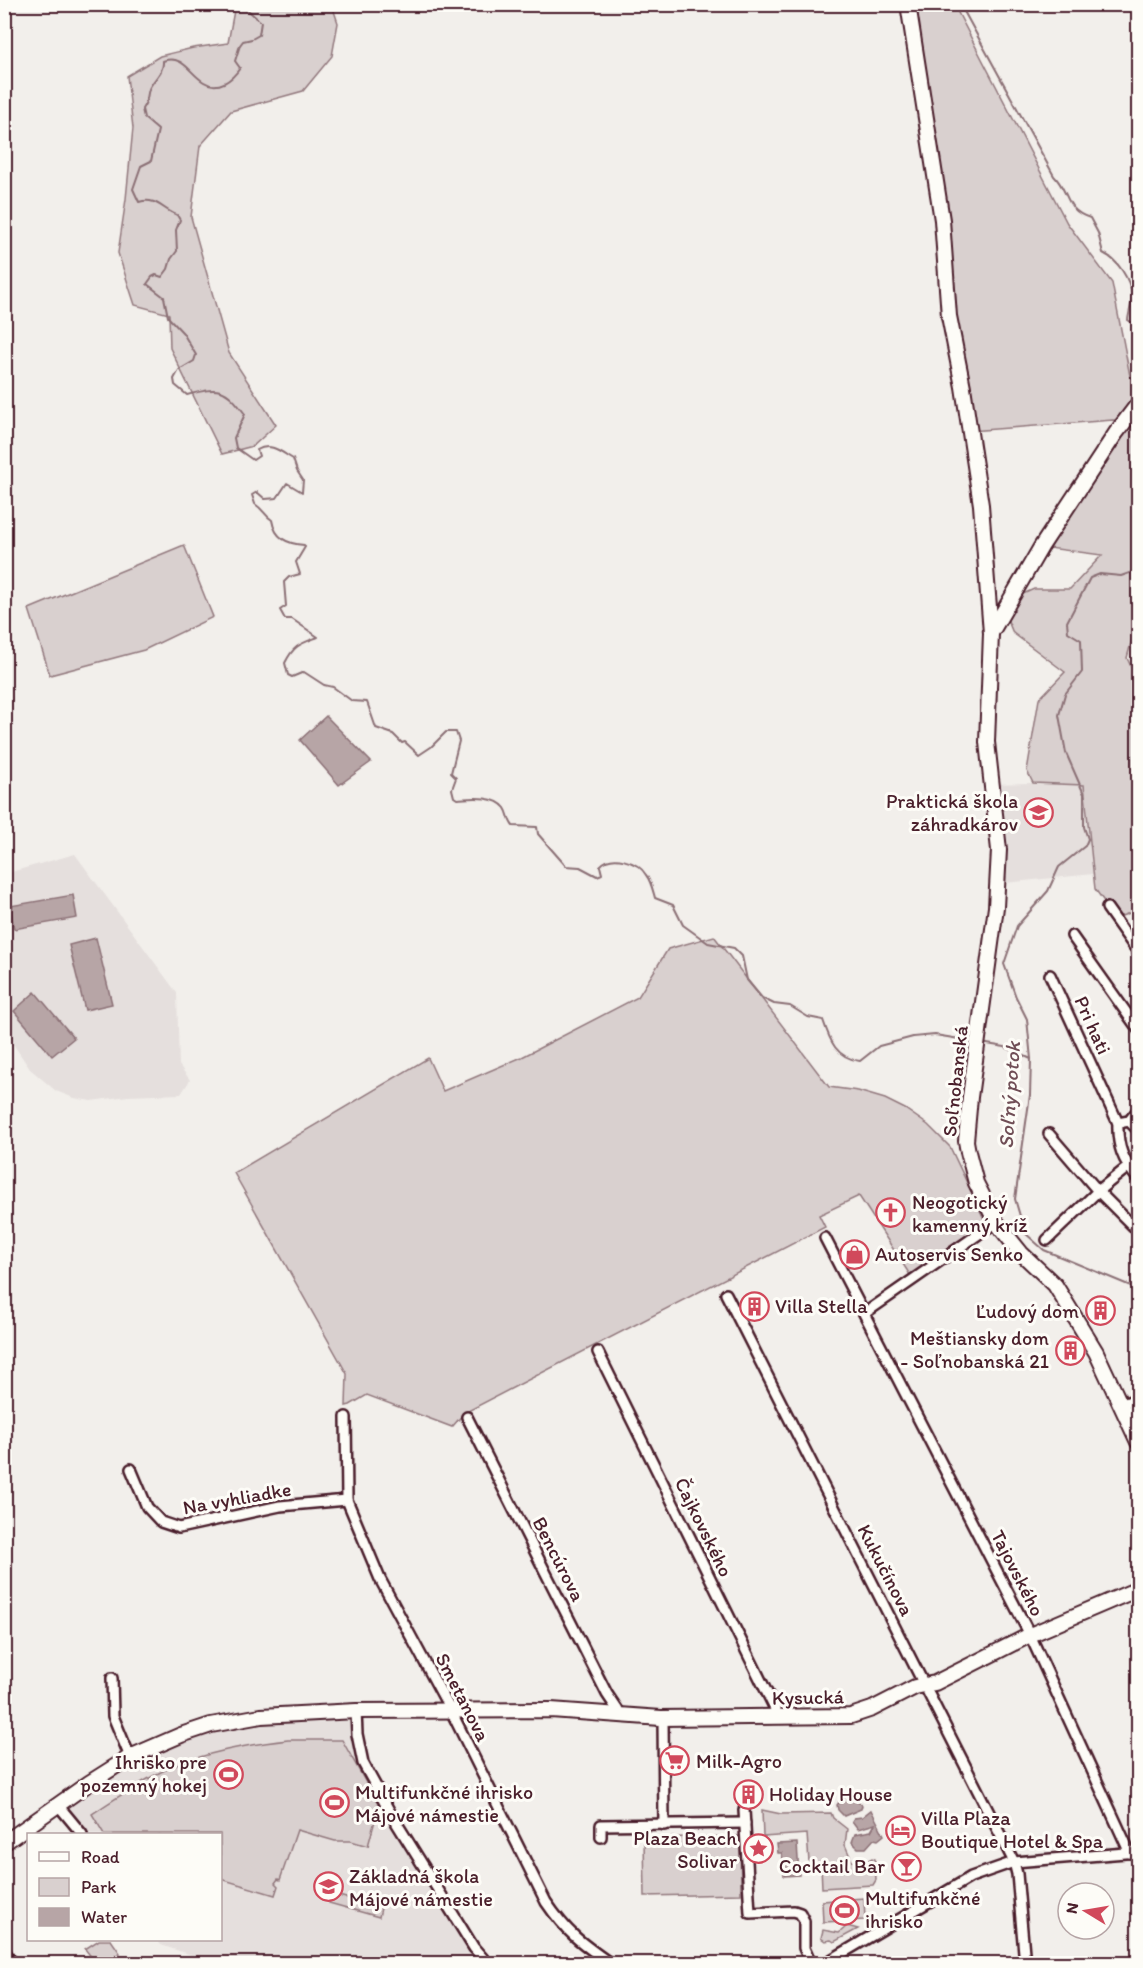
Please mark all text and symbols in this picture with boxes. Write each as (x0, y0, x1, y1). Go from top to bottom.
place label: Praktická škola záhradkárov (886, 789, 1018, 836)
school or university icon: Praktická škola záhradkárov (1023, 796, 1055, 828)
street label: Pri hati (1070, 992, 1116, 1058)
street label: Soľnobanská (937, 1024, 973, 1138)
water label: Soľný potok (993, 1040, 1025, 1149)
place label: Neogotický kamenný kríž (912, 1190, 1028, 1237)
church icon: Neogotický kamenný kríž (875, 1197, 907, 1229)
shop icon: Autoservis Senko (838, 1238, 870, 1270)
place label: Autoservis Senko (875, 1242, 1023, 1266)
building icon: Villa Stella (738, 1290, 770, 1322)
place label: Villa Stella (775, 1294, 868, 1318)
building icon: Ľudový dom (1084, 1295, 1116, 1327)
place label: Ľudový dom (976, 1299, 1079, 1323)
place label: Meštiansky dom - Soľnobanská 21 (900, 1326, 1049, 1373)
building icon: Meštiansky dom - Soľnobanská 21 (1054, 1334, 1086, 1366)
street label: Čajkovského (670, 1474, 738, 1580)
street label: Na vyhliadke (181, 1477, 293, 1519)
street label: Bencúrova (527, 1513, 591, 1606)
street label: Kukučínova (853, 1520, 920, 1620)
street label: Tajovského (986, 1526, 1050, 1620)
street label: Smetanova (431, 1649, 496, 1746)
street label: Kysucká (772, 1684, 845, 1710)
supermarket icon: Milk-Agro (659, 1745, 691, 1777)
place label: Milk-Agro (696, 1749, 782, 1773)
place label: Ihrisko pre pozemný hokej (80, 1750, 207, 1797)
sports icon: Ihrisko pre pozemný hokej (212, 1758, 244, 1790)
building icon: Holiday House (732, 1778, 764, 1810)
place label: Multifunkčné ihrisko Májové námestie (355, 1780, 533, 1827)
place label: Holiday House (769, 1782, 892, 1806)
sports icon: Multifunkčné ihrisko Májové námestie (318, 1787, 350, 1819)
place label: Villa Plaza Boutique Hotel & Spa (921, 1806, 1104, 1853)
hotel icon: Villa Plaza Boutique Hotel & Spa (884, 1814, 916, 1846)
place label: Plaza Beach Solivar (633, 1826, 737, 1873)
legend (27, 1833, 222, 1941)
place icon: Plaza Beach Solivar (742, 1833, 774, 1865)
text: Road (81, 1846, 120, 1868)
bar icon: Cocktail Bar (890, 1850, 922, 1882)
place label: Cocktail Bar (779, 1854, 885, 1878)
place label: Základná škola Májové námestie (349, 1864, 493, 1911)
school or university icon: Základná škola Májové námestie (312, 1871, 344, 1903)
text: Park (81, 1876, 116, 1898)
north arrow (1056, 1881, 1116, 1941)
place label: Multifunkčné ihrisko (865, 1886, 981, 1933)
sports icon: Multifunkčné ihrisko (828, 1894, 860, 1926)
text: N (1061, 1901, 1082, 1915)
text: Water (81, 1906, 127, 1928)

